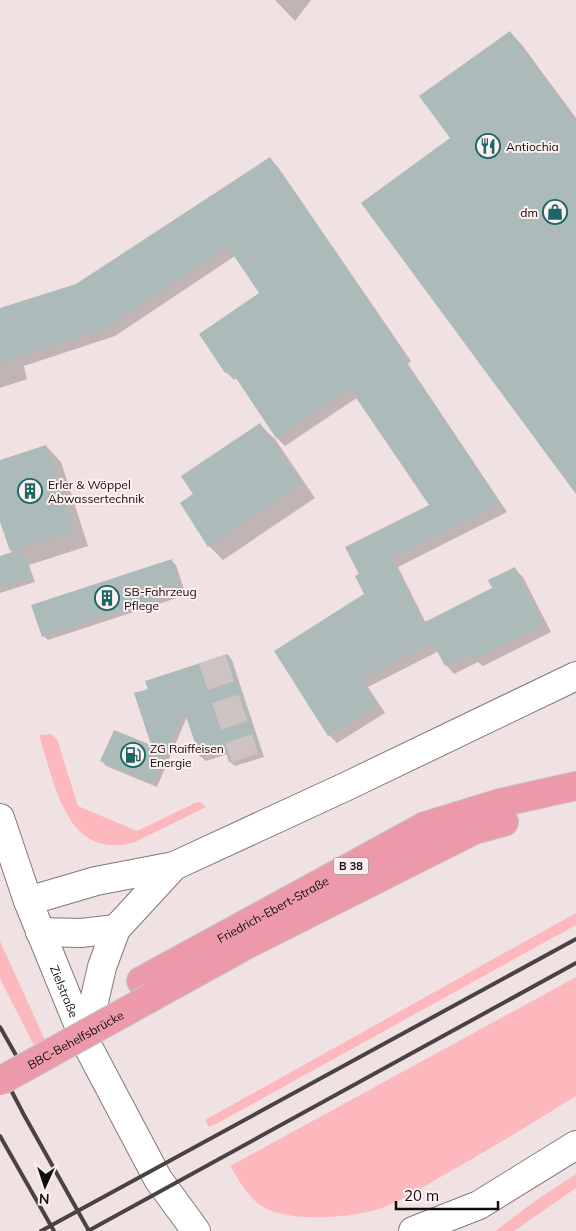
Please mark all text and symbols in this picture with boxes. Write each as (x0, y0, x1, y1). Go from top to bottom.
restaurant icon: Antiochia (475, 133, 501, 159)
place label: Antiochia (506, 139, 559, 154)
shop icon: dm (542, 199, 568, 225)
place label: dm (520, 205, 538, 220)
place label: Erler & Wöppel Abwassertechnik (48, 477, 145, 506)
building icon: Erler & Wöppel Abwassertechnik (17, 478, 43, 504)
place label: SB-Fahrzeug Pflege (124, 584, 197, 613)
building icon: SB-Fahrzeug Pflege (94, 585, 120, 611)
place label: ZG Raiffeisen Energie (150, 741, 224, 770)
fuel station icon: ZG Raiffeisen Energie (120, 742, 146, 768)
road number: B 38 (334, 858, 368, 874)
street label: Friedrich-Ebert-Straße (214, 873, 331, 946)
street label: Zielstraße (47, 963, 82, 1020)
street label: BBC-Behelfsbrücke (25, 1007, 126, 1072)
north arrow (20, 1161, 70, 1211)
scale bar (396, 1178, 498, 1210)
text: 20 m (404, 1186, 439, 1205)
text: N (39, 1190, 50, 1208)

